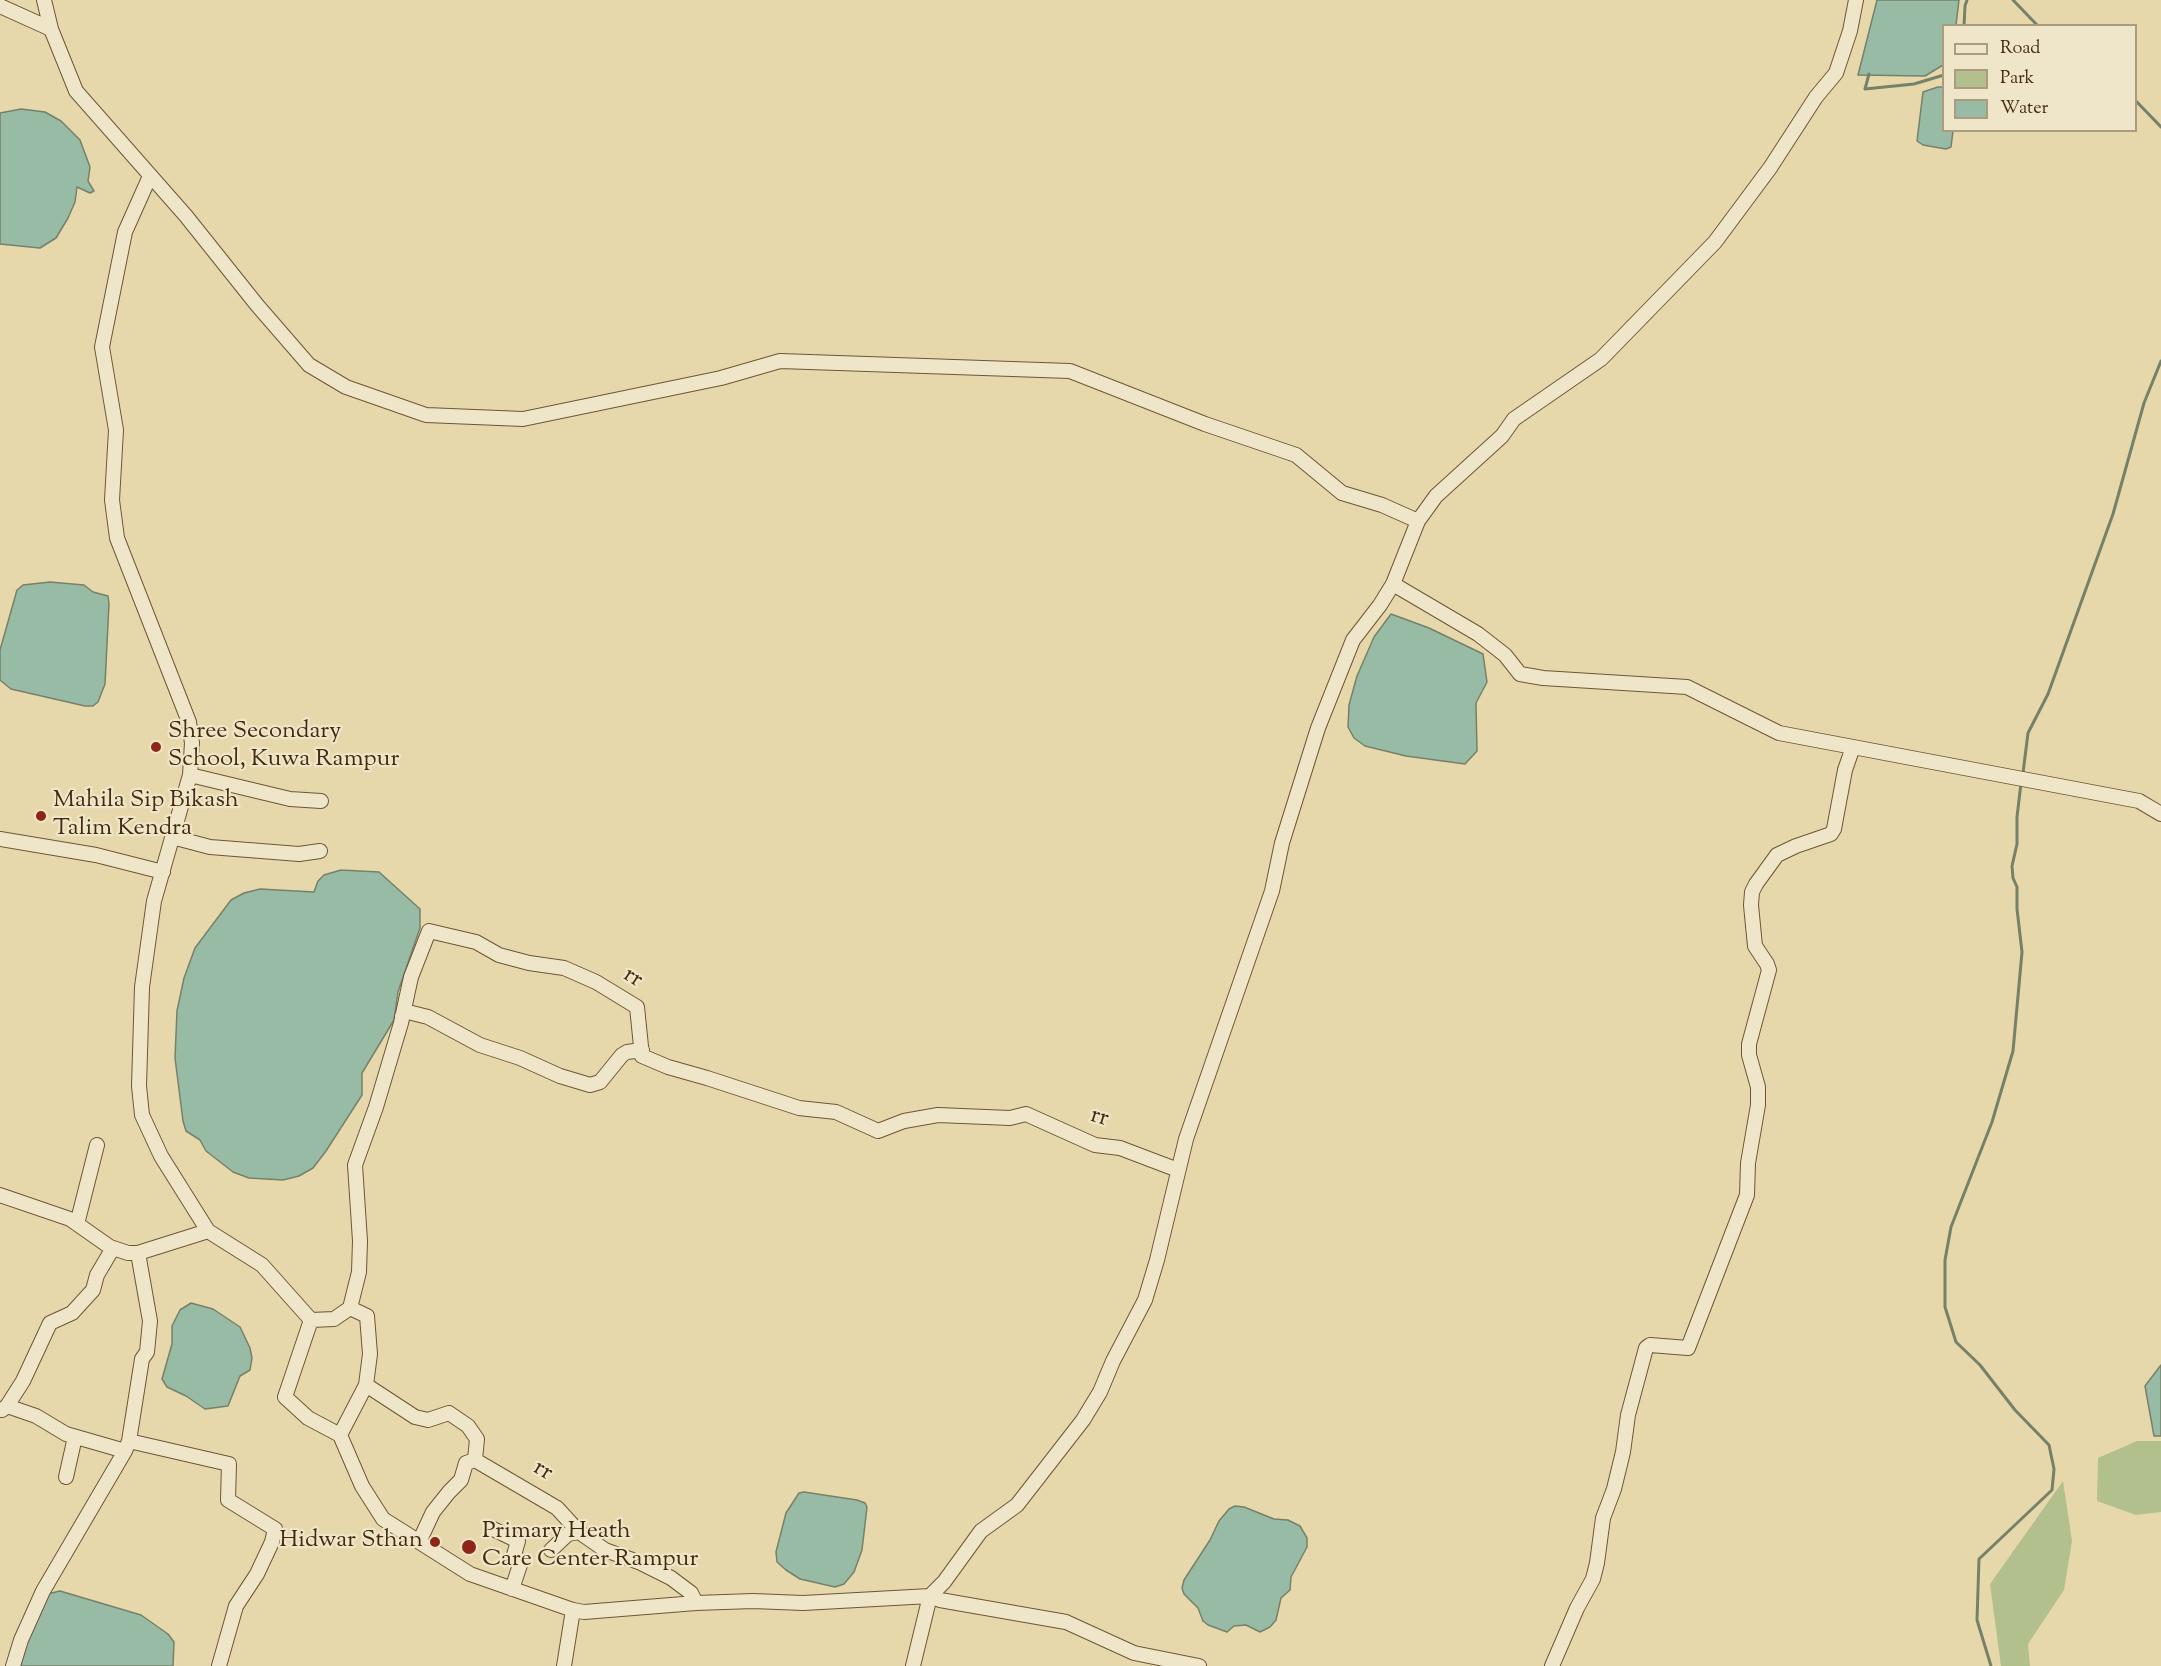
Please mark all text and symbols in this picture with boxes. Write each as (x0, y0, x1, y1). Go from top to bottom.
legend (1942, 24, 2137, 132)
text: Road (2000, 36, 2040, 62)
text: Park (2000, 66, 2034, 92)
text: Water (2000, 96, 2048, 122)
place label: Shree Secondary School, Kuwa Rampur (168, 719, 399, 775)
marker: Shree Secondary School, Kuwa Rampur (149, 740, 163, 754)
place label: Mahila Sip Bikash Talim Kendra (53, 788, 239, 844)
marker: Mahila Sip Bikash Talim Kendra (34, 809, 48, 823)
street label: rr (617, 962, 647, 996)
street label: rr (1086, 1103, 1112, 1135)
street label: rr (527, 1455, 557, 1489)
place label: Primary Heath Care Center Rampur (482, 1519, 698, 1575)
place label: Hidwar Sthan (279, 1528, 423, 1556)
marker: Hidwar Sthan (428, 1535, 442, 1549)
marker: Primary Heath Care Center Rampur (460, 1538, 478, 1556)

